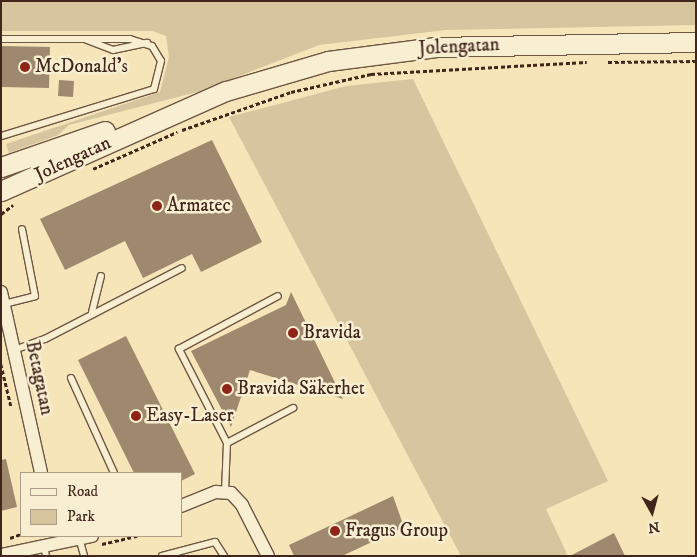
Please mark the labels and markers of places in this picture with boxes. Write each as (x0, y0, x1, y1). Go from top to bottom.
place label: McDonald's (35, 56, 128, 78)
marker: McDonald's (19, 61, 31, 73)
place label: Armatec (167, 195, 231, 217)
marker: Armatec (151, 200, 163, 212)
place label: Bravida (303, 322, 361, 344)
marker: Bravida (287, 327, 299, 339)
place label: Bravida Säkerhet (237, 378, 365, 400)
marker: Bravida Säkerhet (221, 383, 233, 395)
place label: Easy-Laser (146, 405, 234, 427)
marker: Easy-Laser (130, 410, 142, 422)
place label: Fragus Group (345, 520, 448, 542)
marker: Fragus Group (329, 525, 341, 537)

